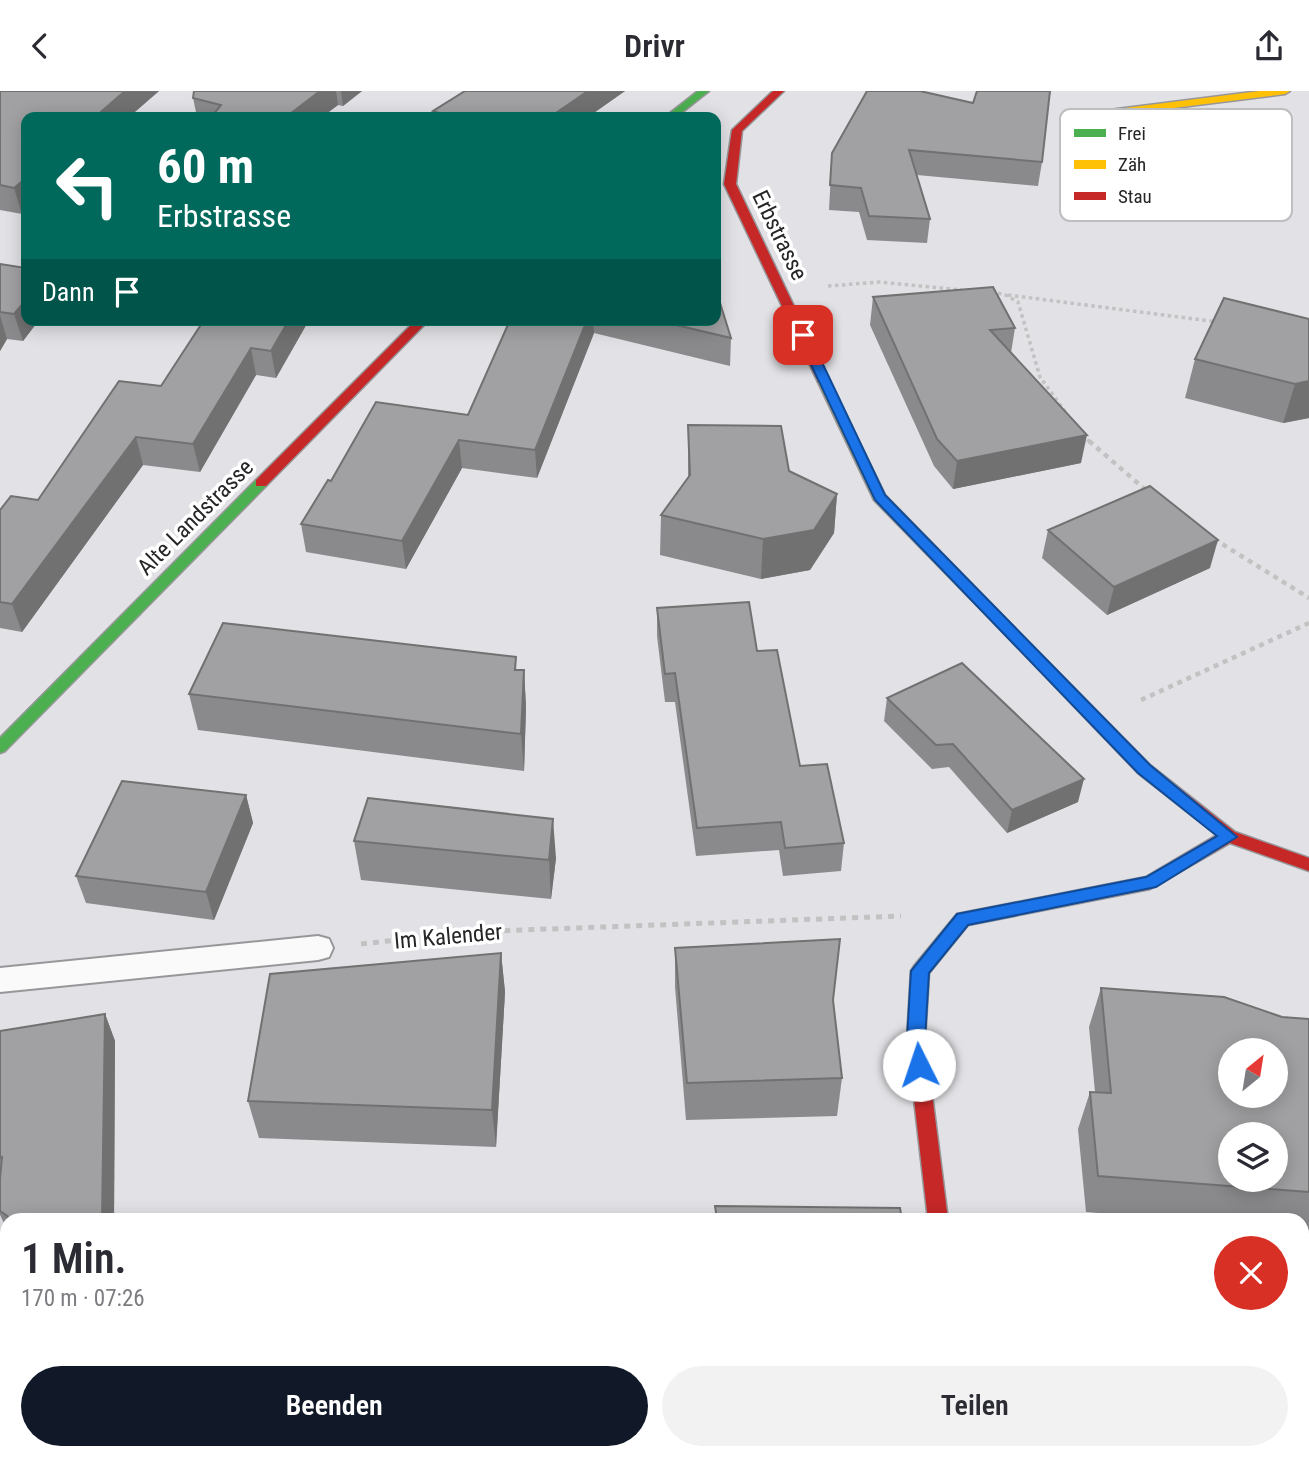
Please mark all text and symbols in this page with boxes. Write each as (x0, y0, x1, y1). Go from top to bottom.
icon: back (21, 27, 59, 65)
text: Drivr (624, 27, 685, 65)
icon: share (1250, 27, 1288, 65)
legend (1060, 109, 1292, 221)
text: Frei (1118, 122, 1146, 145)
text: 60 m (157, 138, 254, 195)
icon: left (42, 140, 133, 231)
text: Zäh (1118, 153, 1146, 176)
text: Stau (1118, 185, 1152, 208)
street label: Erbstrasse (746, 186, 813, 284)
text: Erbstrasse (157, 197, 291, 235)
icon: arrive (108, 273, 146, 311)
text: Dann (42, 277, 94, 307)
pin (773, 305, 833, 365)
icon: arrive (784, 316, 822, 354)
street label: Alte Landstrasse (132, 454, 259, 581)
street label: Im Kalender (393, 918, 503, 955)
position arrow (882, 1028, 956, 1102)
north arrow (1218, 1038, 1288, 1108)
map controls (1218, 1038, 1288, 1192)
button: layers (1218, 1122, 1288, 1192)
text: 1 Min. (21, 1234, 127, 1283)
button: close (1214, 1236, 1288, 1310)
text: 170 m · 07:26 (21, 1285, 145, 1312)
button: Beenden (21, 1366, 648, 1446)
button: Teilen (662, 1366, 1288, 1446)

